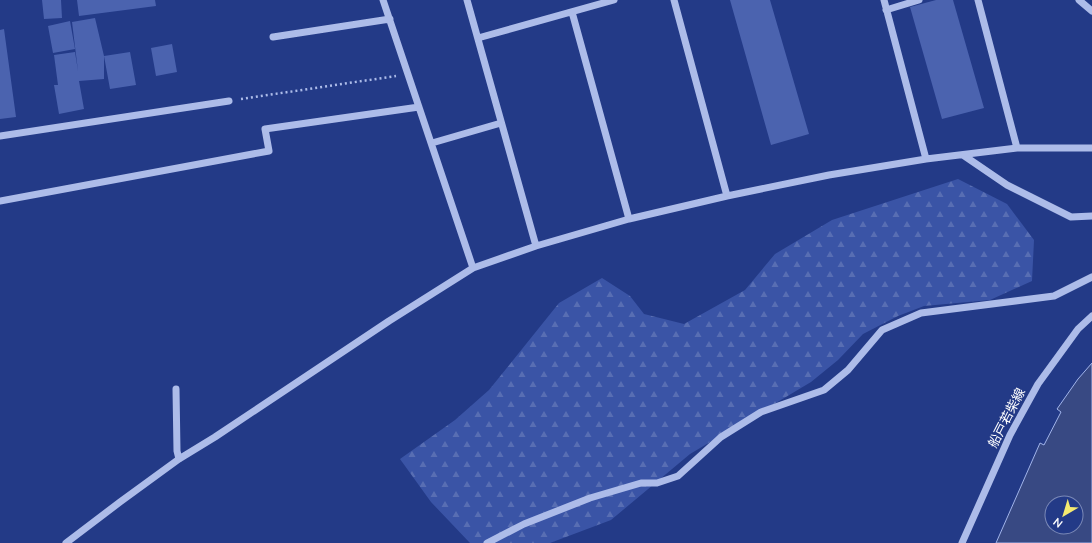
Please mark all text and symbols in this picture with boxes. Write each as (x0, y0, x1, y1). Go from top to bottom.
street label: 船戸若柴線 (984, 385, 1030, 451)
north arrow (1044, 495, 1084, 535)
text: N (1050, 514, 1066, 531)

